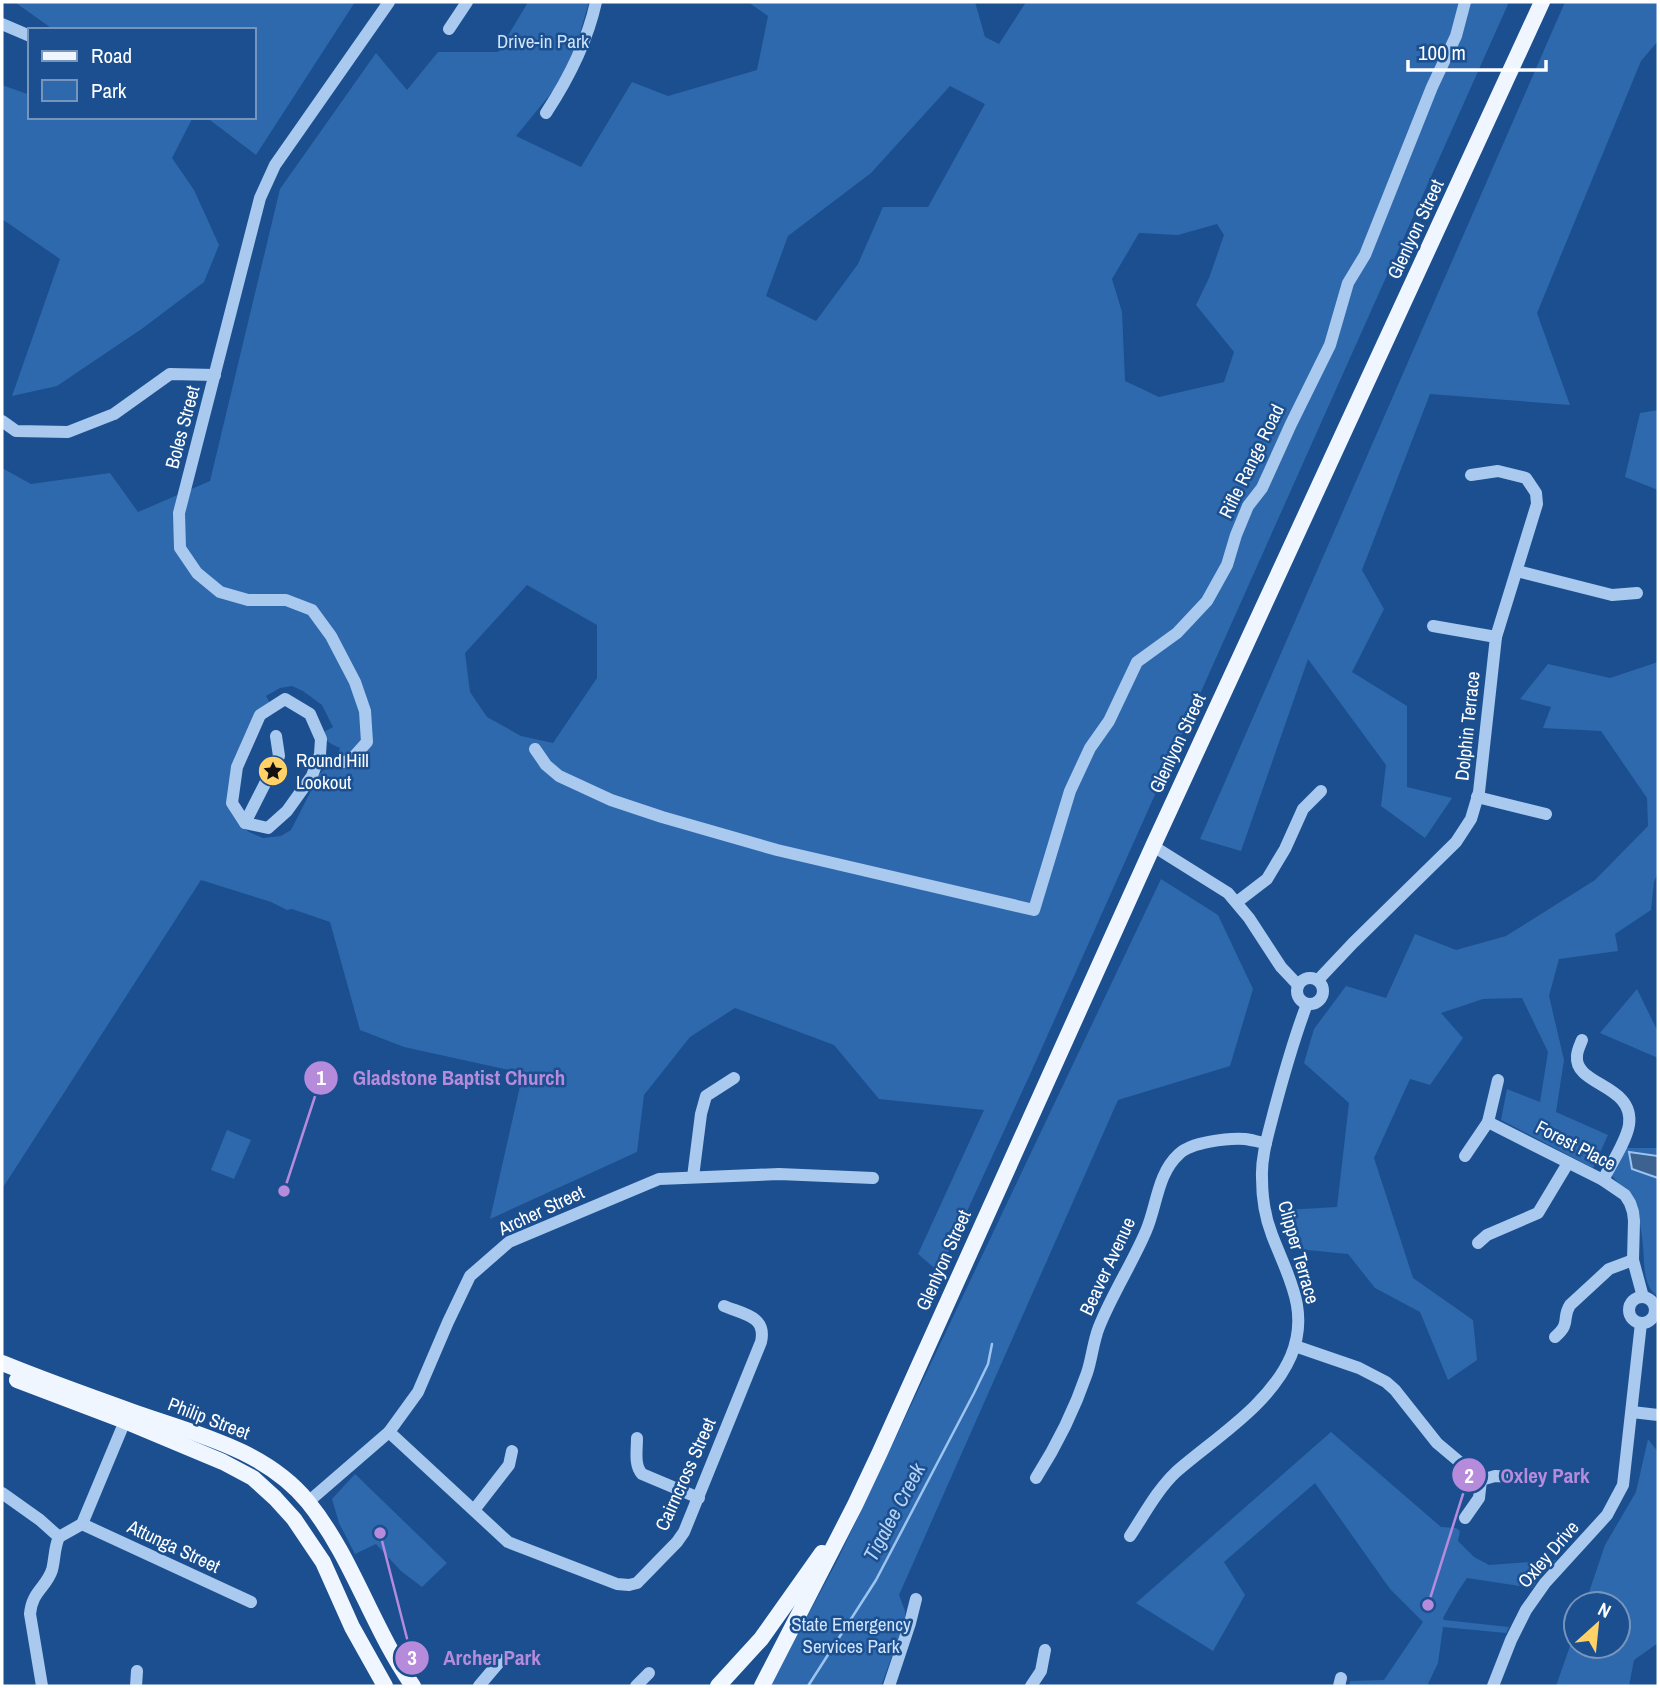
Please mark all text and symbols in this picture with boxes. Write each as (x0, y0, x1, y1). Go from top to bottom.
legend (28, 28, 256, 119)
park label: Drive-in Park (497, 28, 589, 54)
scale bar (1408, 28, 1546, 72)
text: 100 m (1418, 38, 1466, 67)
text: Road (91, 41, 132, 70)
text: Park (91, 76, 127, 105)
street label: Glenlyon Street (1381, 174, 1450, 283)
street label: Boles Street (158, 382, 206, 471)
street label: Rifle Range Road (1212, 400, 1290, 522)
street label: Dolphin Terrace (1448, 670, 1486, 782)
street label: Glenlyon Street (1143, 688, 1212, 797)
place label: Round Hill Lookout (296, 747, 369, 795)
place icon: Round Hill Lookout (256, 754, 290, 788)
callout: Gladstone Baptist Church (304, 1057, 579, 1099)
text: 1 (316, 1063, 326, 1092)
text: Gladstone Baptist Church (353, 1063, 565, 1092)
street label: Forest Place (1531, 1114, 1621, 1176)
street label: Archer Street (493, 1179, 589, 1242)
street label: Clipper Terrace (1272, 1197, 1326, 1307)
street label: Glenlyon Street (909, 1205, 977, 1314)
street label: Beaver Avenue (1073, 1213, 1141, 1319)
street label: Philip Street (164, 1390, 254, 1446)
street label: Cairncross Street (648, 1413, 722, 1535)
callout: Oxley Park (1451, 1454, 1603, 1496)
water label: Tigalee Creek (856, 1457, 933, 1566)
text: 2 (1464, 1461, 1474, 1490)
text: Oxley Park (1500, 1461, 1590, 1490)
street label: Attunga Street (122, 1513, 225, 1579)
street label: Oxley Drive (1511, 1515, 1585, 1593)
north arrow (1562, 1590, 1632, 1660)
text: N (1594, 1596, 1616, 1624)
park label: State Emergency Services Park (791, 1611, 911, 1659)
callout: Archer Park (394, 1637, 555, 1679)
text: 3 (407, 1643, 417, 1672)
text: Archer Park (443, 1643, 541, 1672)

